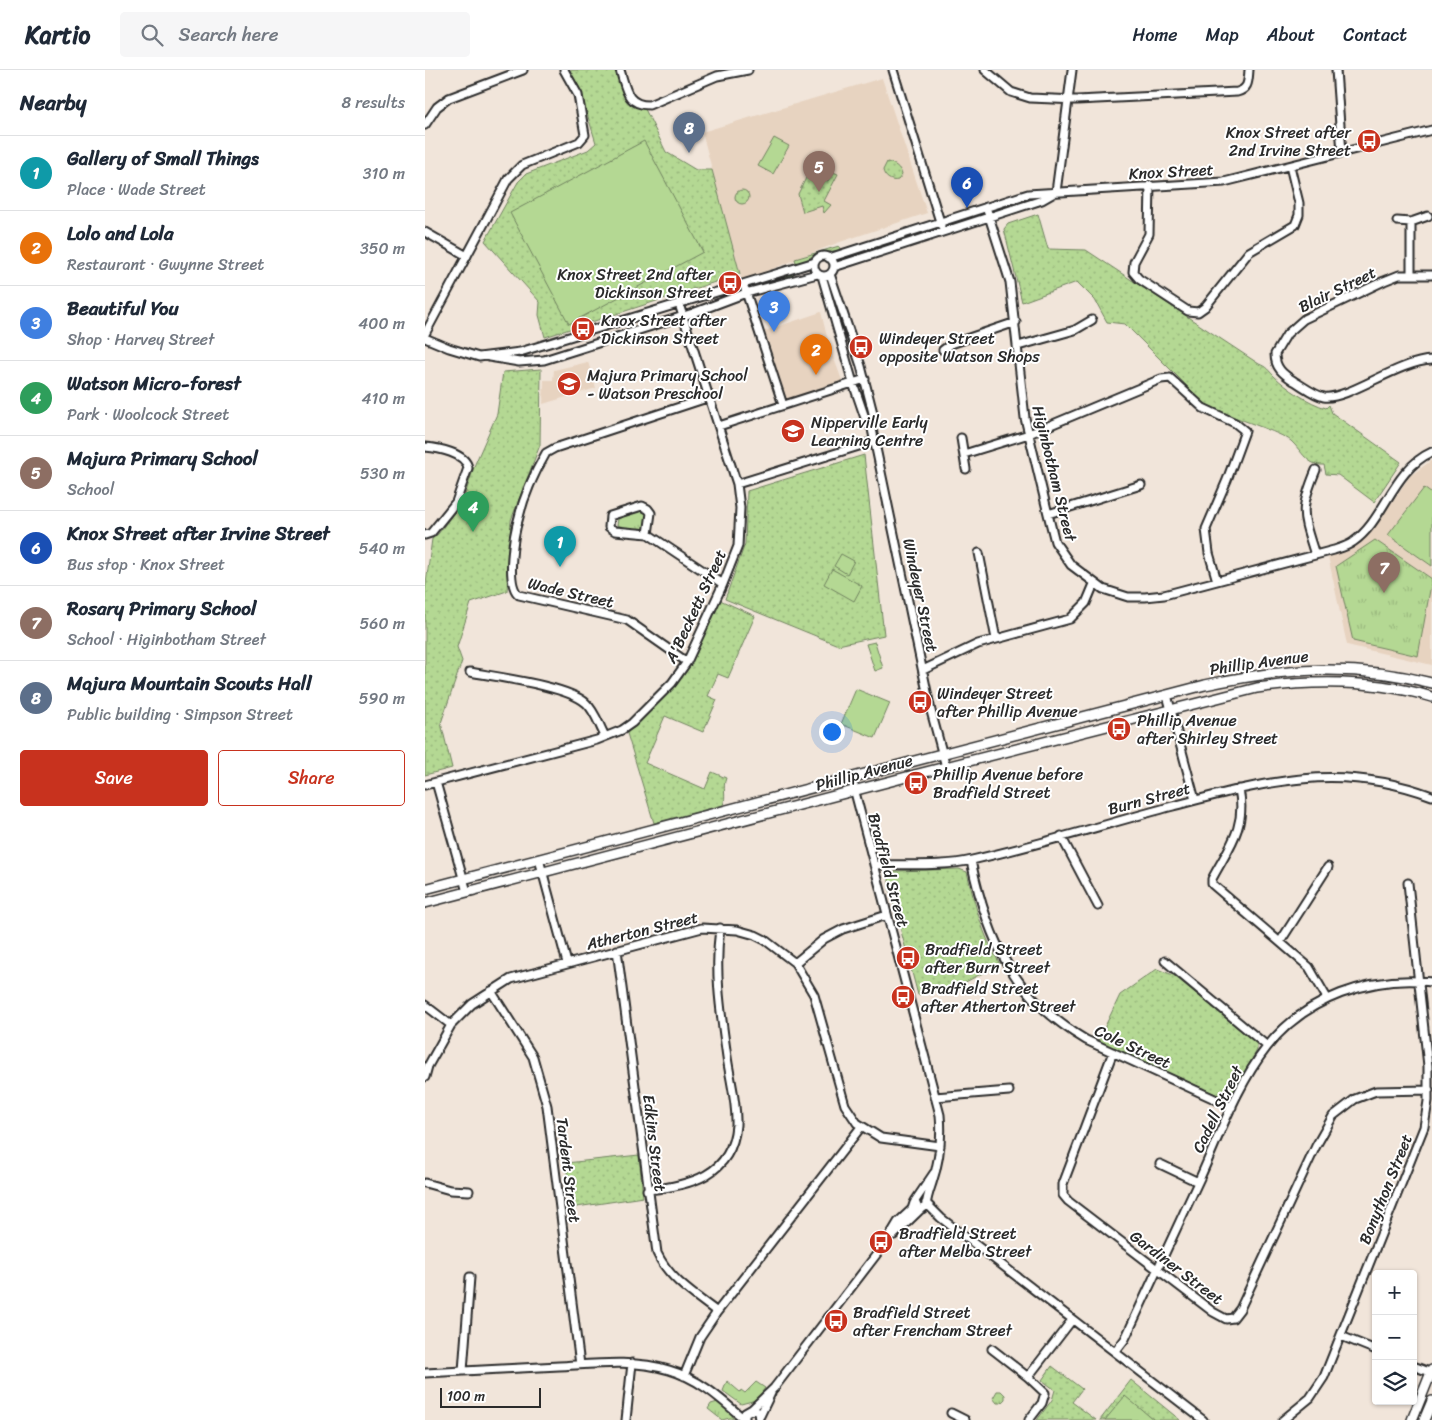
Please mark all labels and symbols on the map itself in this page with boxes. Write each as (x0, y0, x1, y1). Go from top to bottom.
pin: 8 (673, 112, 705, 153)
place label: Knox Street after 2nd Irvine Street (1226, 118, 1352, 165)
bus stop icon: Knox Street after 2nd Irvine Street (1356, 128, 1382, 154)
pin: 5 (803, 151, 835, 192)
street label: Knox Street (1128, 155, 1214, 188)
pin: 6 (951, 167, 983, 208)
street label: Blair Street (1293, 258, 1381, 321)
place label: Knox Street 2nd after Dickinson Street (557, 260, 714, 307)
bus stop icon: Knox Street 2nd after Dickinson Street (717, 270, 743, 296)
pin: 3 (758, 291, 790, 332)
place label: Knox Street after Dickinson Street (601, 306, 728, 353)
bus stop icon: Knox Street after Dickinson Street (570, 316, 596, 342)
place label: Windeyer Street opposite Watson Shops (879, 324, 1040, 371)
pin: 2 (800, 334, 832, 375)
bus stop icon: Windeyer Street opposite Watson Shops (848, 334, 874, 360)
place label: Majura Primary School - Watson Preschool (587, 361, 748, 408)
school or university icon: Majura Primary School - Watson Preschool (556, 371, 582, 397)
street label: Higinbotham Street (1024, 402, 1086, 545)
place label: Nipperville Early Learning Centre (811, 408, 929, 455)
school or university icon: Nipperville Early Learning Centre (780, 418, 806, 444)
pin: 4 (457, 491, 489, 532)
pin: 1 (544, 526, 576, 567)
street label: Windeyer Street (894, 536, 947, 655)
street label: A'Beckett Street (656, 544, 735, 669)
pin: 7 (1368, 552, 1400, 593)
street label: Wade Street (525, 568, 617, 616)
street label: Phillip Avenue (1208, 641, 1311, 684)
place label: Windeyer Street after Phillip Avenue (937, 679, 1078, 726)
bus stop icon: Windeyer Street after Phillip Avenue (907, 689, 933, 715)
place label: Phillip Avenue after Shirley Street (1137, 706, 1278, 753)
bus stop icon: Phillip Avenue after Shirley Street (1106, 716, 1132, 742)
your location (819, 719, 845, 745)
street label: Phillip Avenue (812, 746, 916, 799)
place label: Phillip Avenue before Bradfield Street (933, 760, 1083, 807)
bus stop icon: Phillip Avenue before Bradfield Street (903, 770, 929, 796)
street label: Burn Street (1105, 774, 1194, 823)
street label: Bradfield Street (859, 810, 918, 931)
street label: Atherton Street (582, 903, 701, 959)
place label: Bradfield Street after Burn Street (925, 935, 1051, 982)
bus stop icon: Bradfield Street after Burn Street (895, 945, 921, 971)
place label: Bradfield Street after Atherton Street (921, 974, 1076, 1021)
bus stop icon: Bradfield Street after Atherton Street (890, 984, 916, 1010)
street label: Cole Street (1090, 1016, 1176, 1077)
street label: Cadell Street (1184, 1060, 1251, 1158)
street label: Edkins Street (634, 1093, 675, 1193)
street label: Tardent Street (548, 1116, 589, 1224)
street label: Bonython Street (1350, 1130, 1421, 1249)
place label: Bradfield Street after Melba Street (899, 1219, 1032, 1266)
street label: Gardiner Street (1123, 1222, 1230, 1313)
bus stop icon: Bradfield Street after Melba Street (868, 1229, 894, 1255)
place label: Bradfield Street after Frencham Street (853, 1298, 1013, 1345)
bus stop icon: Bradfield Street after Frencham Street (823, 1308, 849, 1334)
scale bar (440, 1385, 541, 1408)

